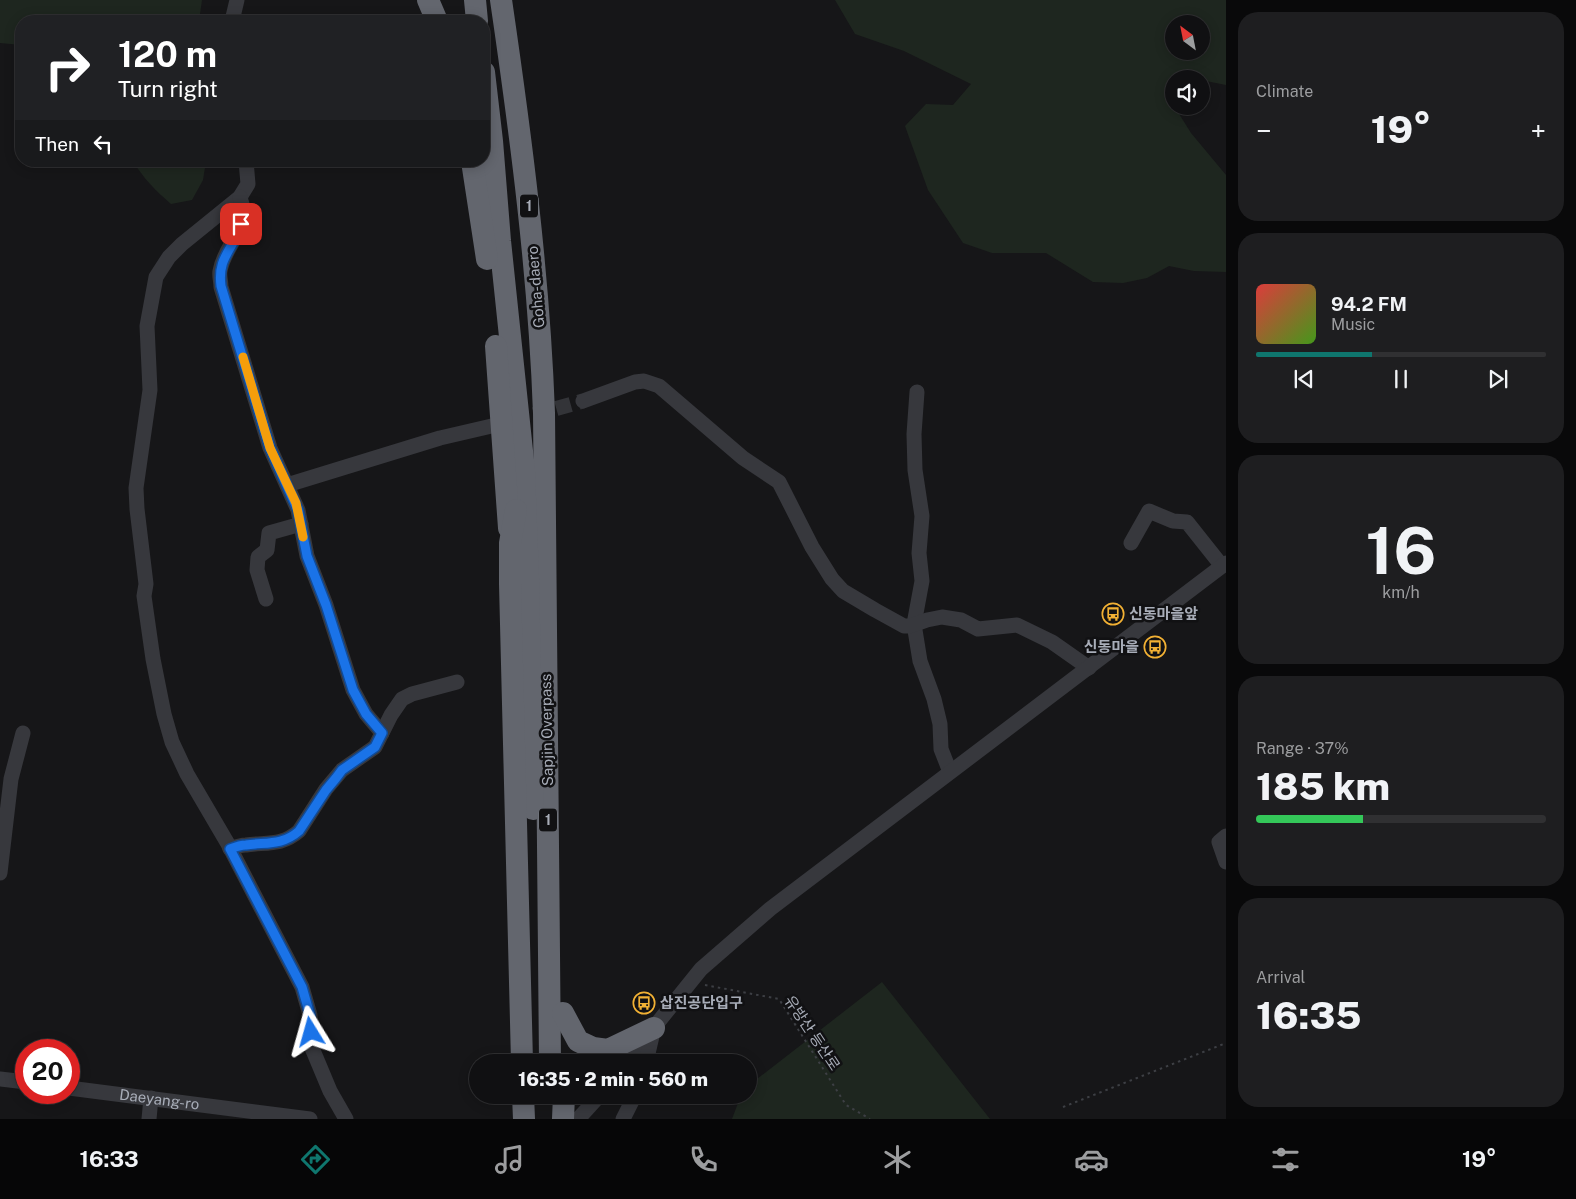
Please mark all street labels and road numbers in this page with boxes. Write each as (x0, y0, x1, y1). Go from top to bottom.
road number: 1 (520, 195, 538, 218)
street label: Goha-daero (523, 245, 548, 329)
street label: Sapjin Overpass (537, 674, 556, 786)
road number: 1 (539, 808, 557, 832)
street label: 유방산 등산로 (781, 992, 844, 1073)
street label: Daeyang-ro (118, 1086, 200, 1113)

